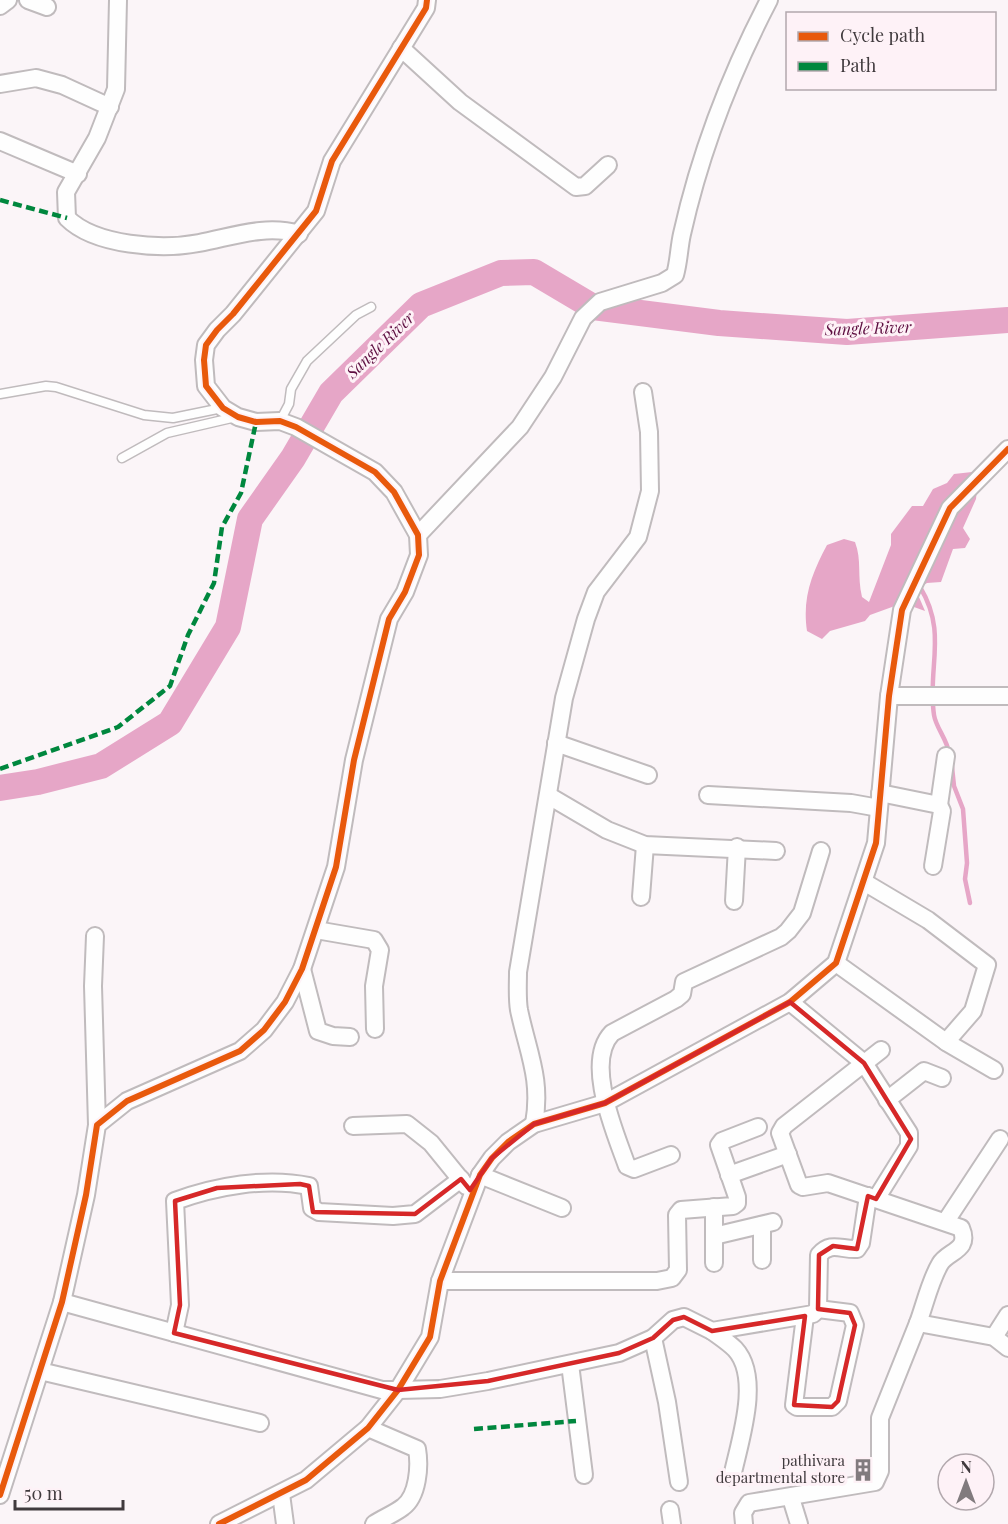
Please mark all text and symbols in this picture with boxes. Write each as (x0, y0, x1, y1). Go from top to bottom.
legend (786, 12, 996, 90)
text: Cycle path (840, 23, 925, 47)
text: Path (840, 53, 877, 77)
water label: Sangle River (340, 306, 419, 383)
water label: Sangle River (823, 315, 913, 340)
place label: pathivara departmental store (716, 1450, 846, 1487)
north arrow (936, 1452, 996, 1512)
text: N (960, 1456, 972, 1477)
building icon: pathivara departmental store (850, 1457, 876, 1483)
scale bar (15, 1473, 123, 1511)
text: 50 m (24, 1481, 63, 1505)

